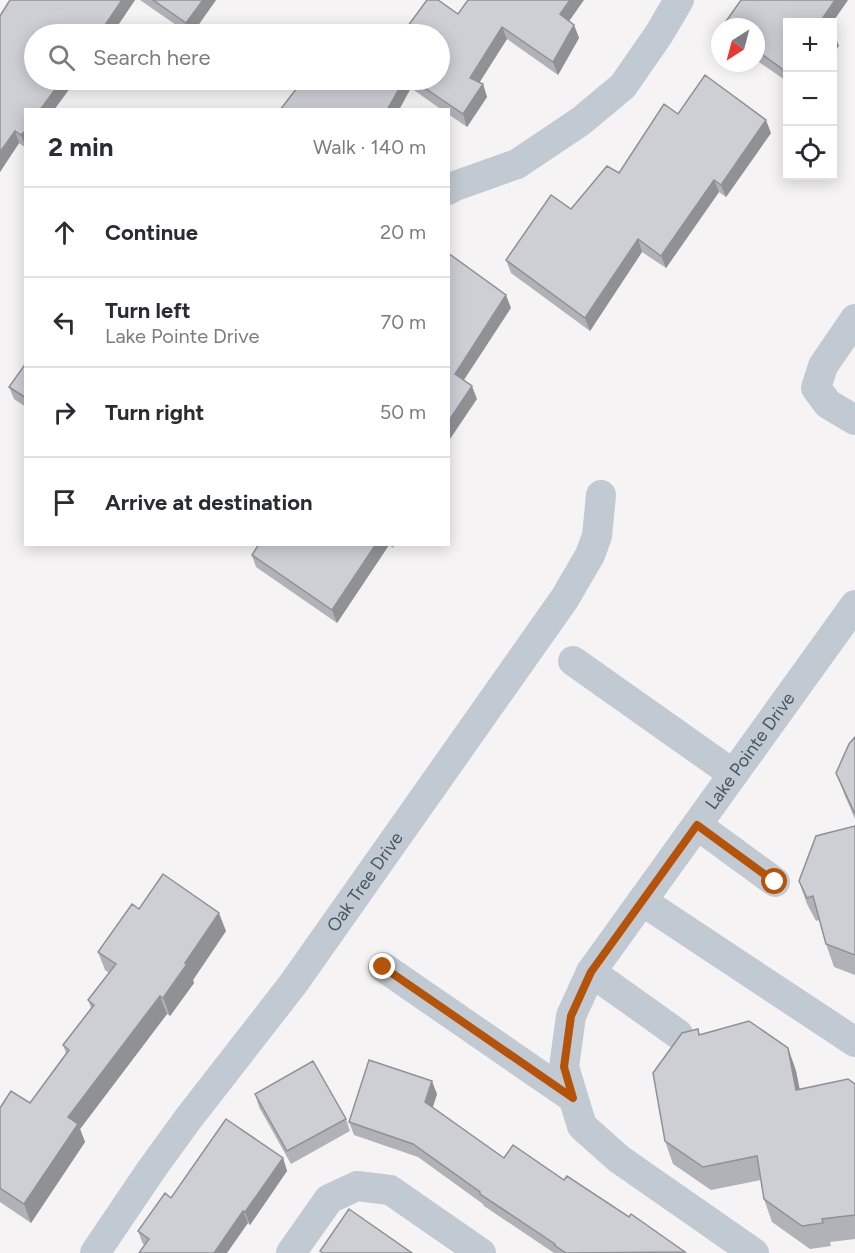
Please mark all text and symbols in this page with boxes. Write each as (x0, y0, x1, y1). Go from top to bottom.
north arrow (711, 18, 765, 72)
map controls (783, 18, 837, 180)
button: + (783, 18, 837, 72)
search box (24, 24, 450, 90)
icon: search (45, 41, 78, 74)
text: Search here (93, 44, 211, 71)
button: − (783, 72, 837, 126)
button: locate (783, 126, 837, 180)
text: 2 min (48, 131, 114, 163)
text: Walk · 140 m (313, 135, 426, 159)
icon: ahead (48, 216, 81, 249)
text: Continue (105, 219, 198, 246)
text: 20 m (380, 220, 426, 244)
text: Turn left (105, 297, 191, 324)
icon: left (48, 306, 81, 339)
text: 70 m (380, 310, 426, 334)
text: Lake Pointe Drive (105, 324, 259, 348)
icon: right (48, 396, 81, 429)
text: Turn right (105, 399, 204, 426)
text: 50 m (380, 400, 426, 424)
icon: arrive (48, 486, 81, 519)
text: Arrive at destination (105, 489, 313, 516)
street label: Lake Pointe Drive (701, 688, 800, 814)
street label: Oak Tree Drive (322, 828, 408, 936)
route start (761, 868, 787, 894)
route end (369, 953, 395, 979)

